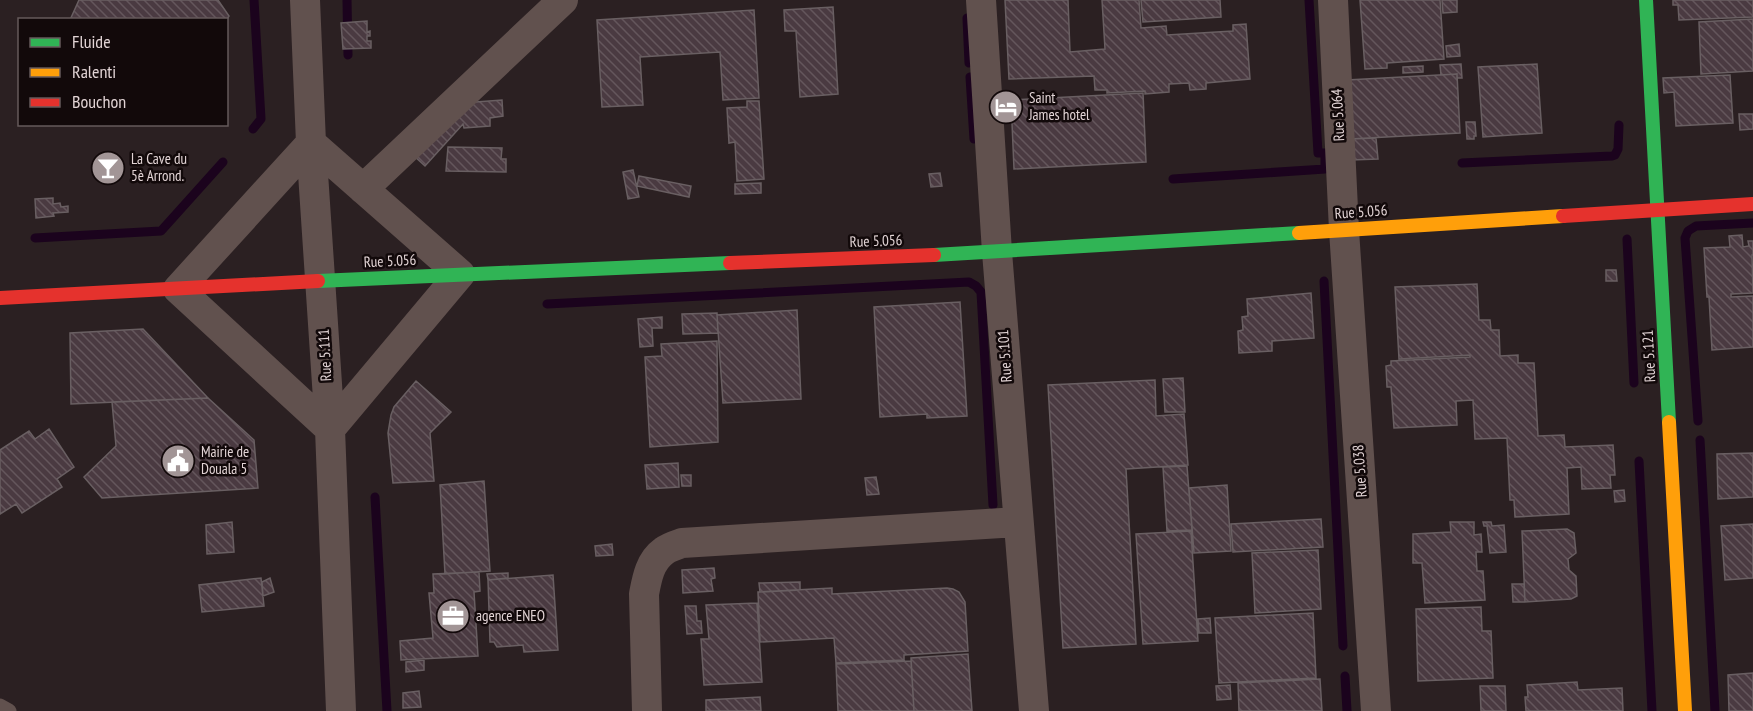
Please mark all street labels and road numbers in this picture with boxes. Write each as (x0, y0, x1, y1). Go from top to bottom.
street label: Rue 5.064 (1327, 88, 1348, 142)
street label: Rue 5.056 (1334, 200, 1388, 223)
street label: Rue 5.056 (849, 230, 903, 251)
street label: Rue 5.056 (363, 250, 417, 271)
street label: Rue 5.111 (314, 328, 335, 382)
street label: Rue 5.101 (993, 329, 1016, 383)
street label: Rue 5.121 (1638, 329, 1659, 383)
street label: Rue 5.038 (1348, 444, 1371, 498)

